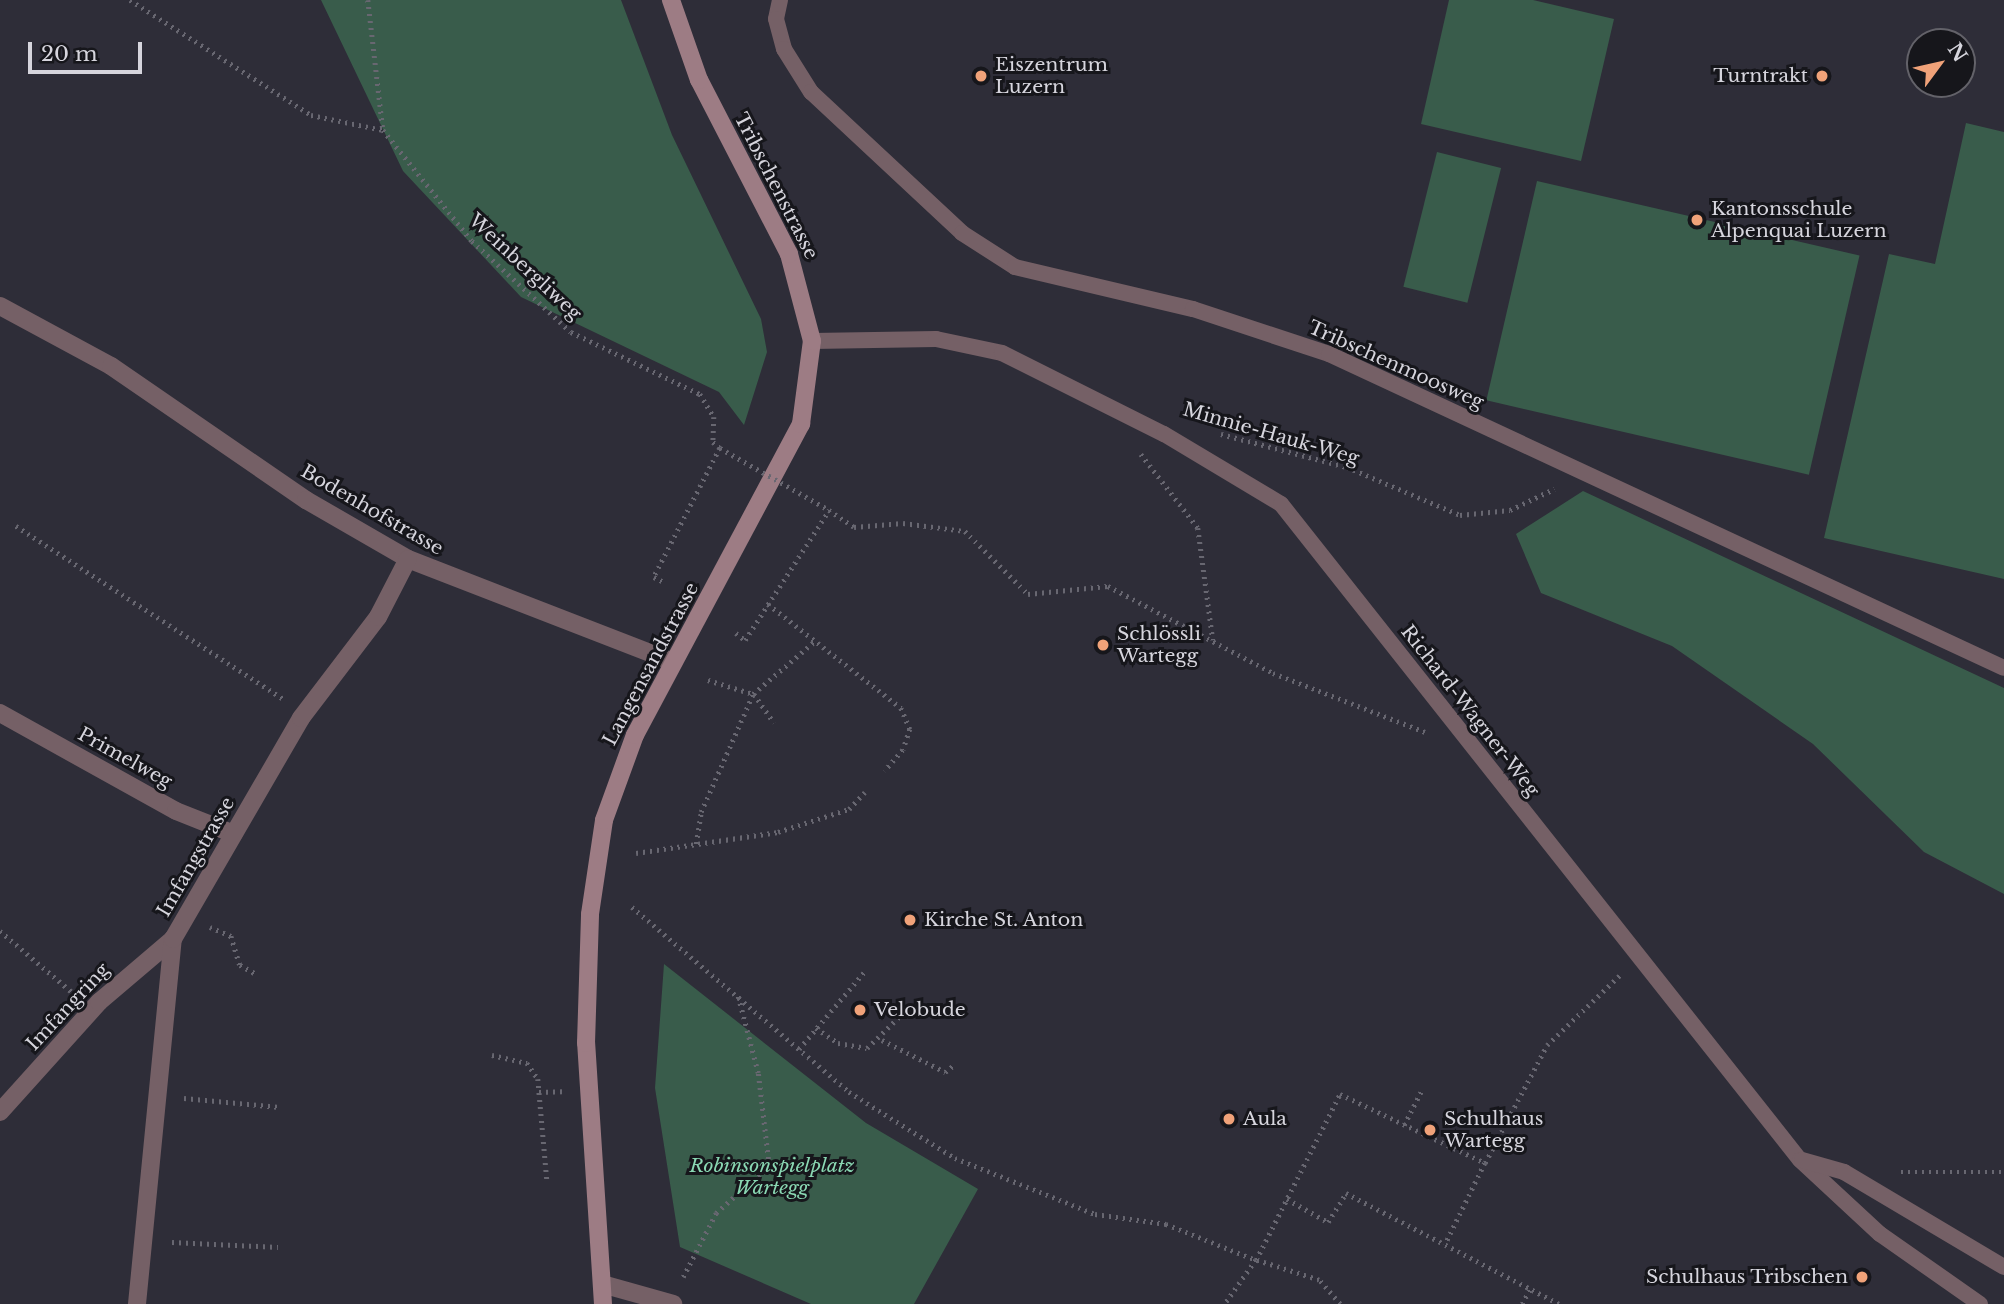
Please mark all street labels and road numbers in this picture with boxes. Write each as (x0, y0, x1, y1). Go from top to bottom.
street label: Tribschenstrasse (729, 109, 823, 263)
street label: Weinbergliweg (464, 209, 586, 325)
street label: Tribschenmoosweg (1305, 316, 1487, 414)
street label: Minnie-Hauk-Weg (1180, 398, 1362, 470)
street label: Bodenhofstrasse (297, 460, 447, 560)
street label: Langensandstrasse (598, 579, 704, 749)
street label: Richard-Wagner-Weg (1396, 621, 1544, 801)
street label: Primelweg (74, 723, 176, 793)
street label: Imfangstrasse (152, 793, 240, 921)
street label: Imfangring (22, 959, 114, 1055)

